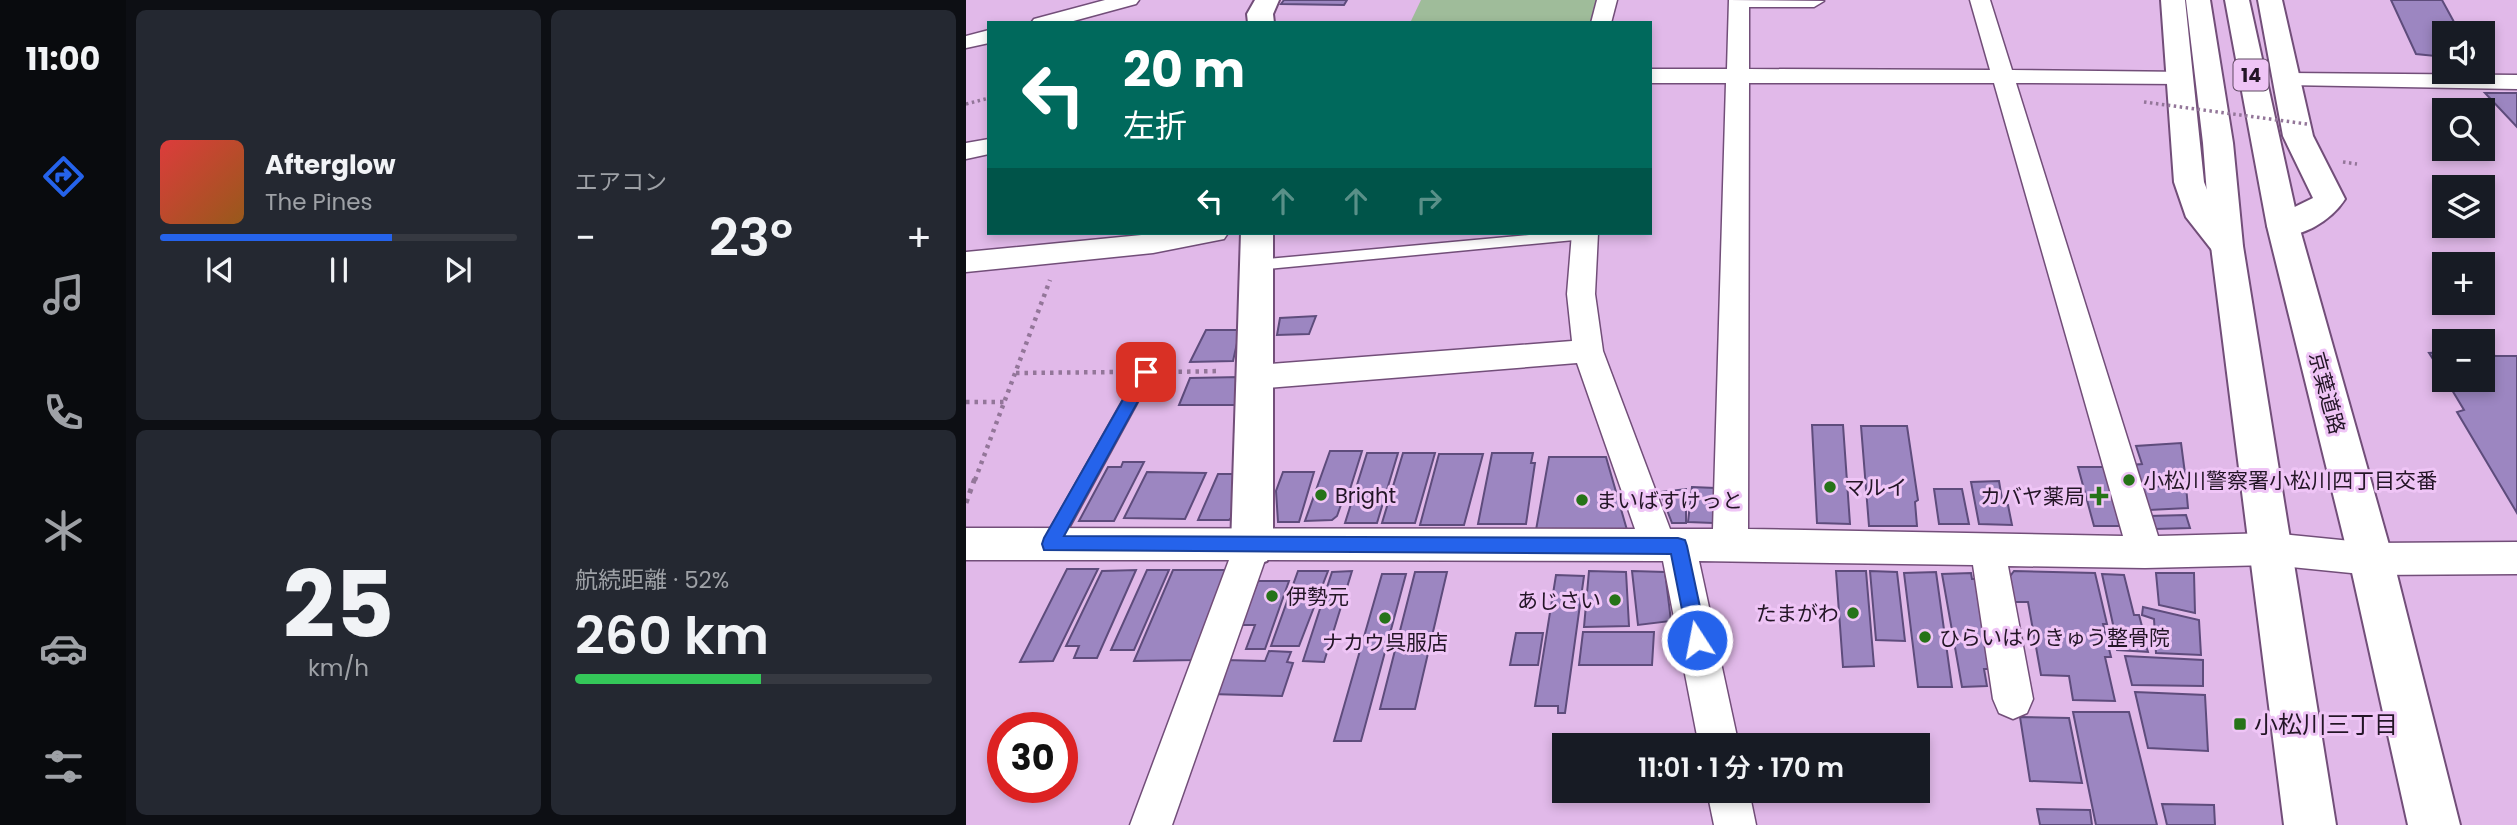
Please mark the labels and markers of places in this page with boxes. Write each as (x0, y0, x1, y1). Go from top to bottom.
pin (1116, 342, 1176, 402)
place label: 小松川警察署小松川四丁目交番 (2143, 466, 2437, 495)
marker: 小松川警察署小松川四丁目交番 (2121, 472, 2137, 488)
place label: マルイ (1844, 473, 1907, 502)
marker: マルイ (1822, 479, 1838, 495)
place label: Bright (1335, 481, 1396, 510)
place label: カバヤ薬局 (1980, 482, 2085, 511)
place label: まいばすけっと (1596, 486, 1743, 515)
marker: Bright (1313, 487, 1329, 503)
marker: カバヤ薬局 (2091, 488, 2107, 504)
marker: まいばすけっと (1574, 492, 1590, 508)
place label: 伊勢元 (1286, 582, 1349, 611)
place label: あじさい (1517, 586, 1601, 615)
marker: 伊勢元 (1264, 588, 1280, 604)
marker: あじさい (1607, 592, 1623, 608)
place label: たまがわ (1756, 599, 1839, 628)
marker: たまがわ (1845, 605, 1861, 621)
marker: ナカウ呉服店 (1377, 610, 1393, 626)
place label: ひらいはりきゅう整骨院 (1939, 623, 2170, 652)
place label: ナカウ呉服店 (1322, 628, 1448, 657)
marker: ひらいはりきゅう整骨院 (1917, 629, 1933, 645)
place label: 小松川三丁目 (2254, 708, 2398, 741)
marker: 小松川三丁目 (2232, 716, 2248, 732)

